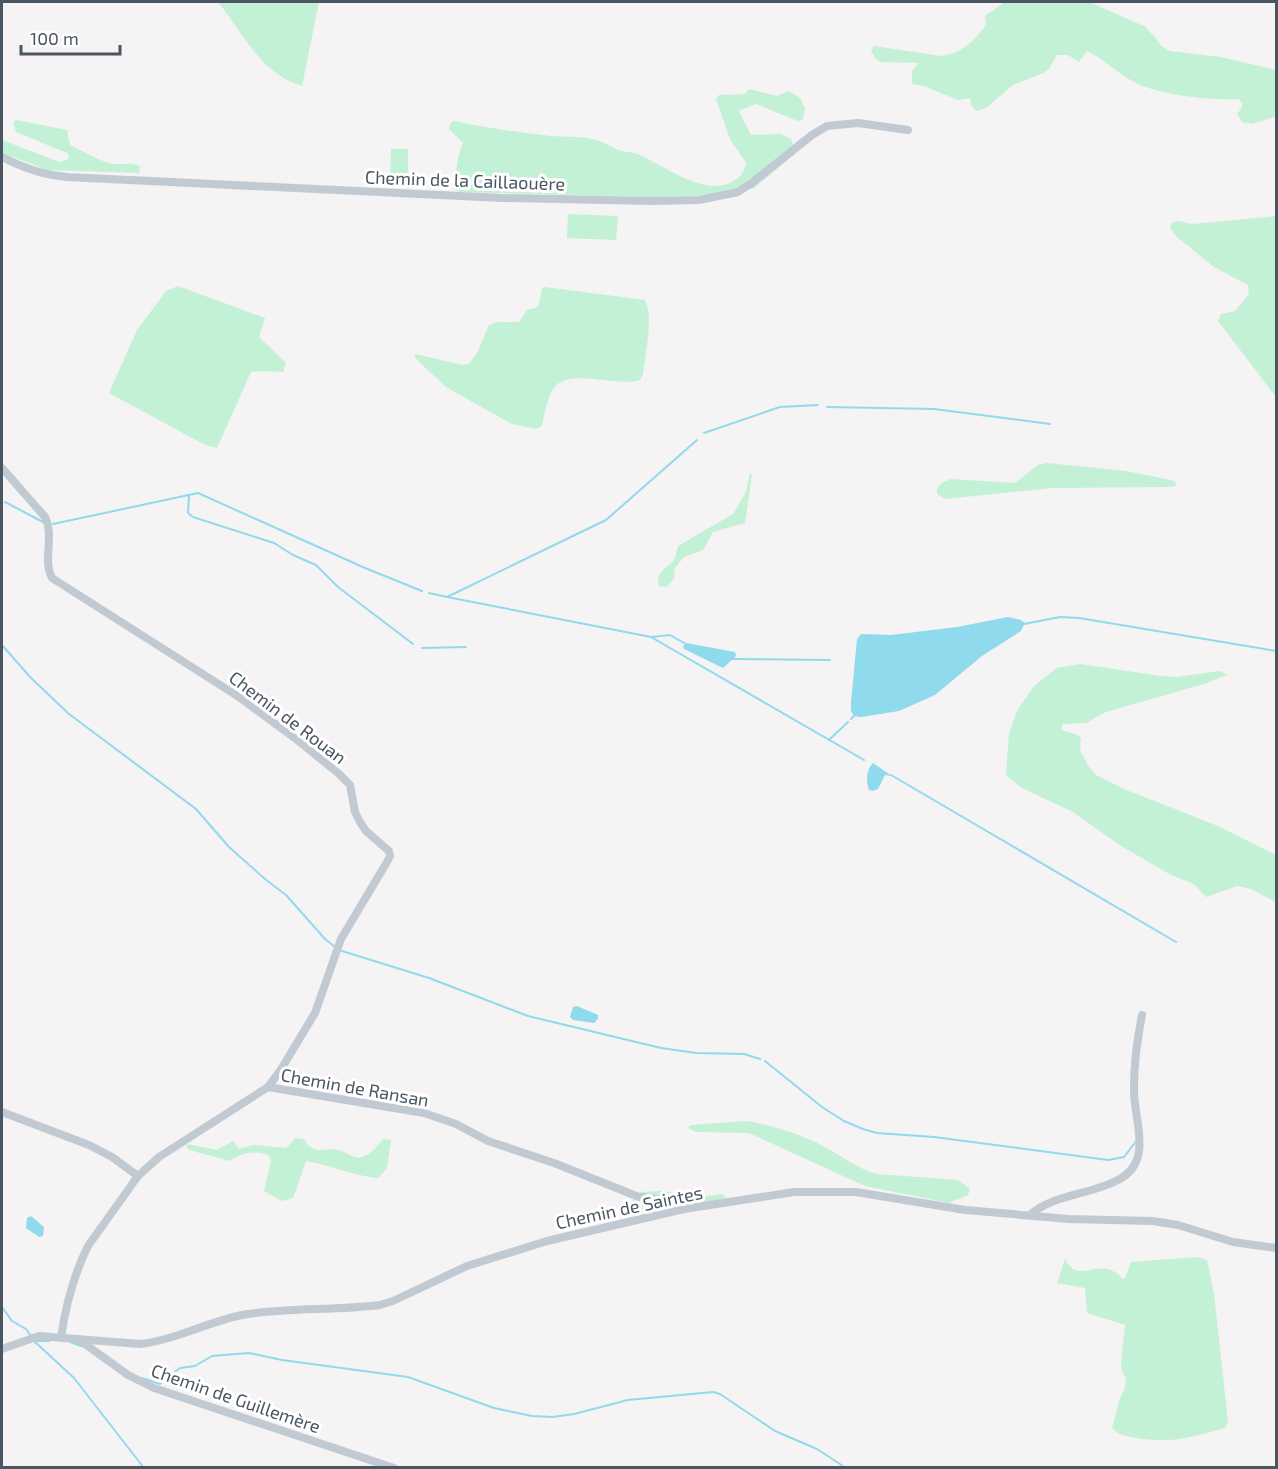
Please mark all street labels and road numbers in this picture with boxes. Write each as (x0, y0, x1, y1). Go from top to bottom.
street label: Chemin de la Caillaouère (365, 166, 565, 194)
street label: Chemin de Rouan (225, 666, 351, 768)
street label: Chemin de Ransan (279, 1063, 431, 1111)
street label: Chemin de Saintes (554, 1181, 704, 1233)
street label: Chemin de Guillemère (148, 1359, 324, 1437)

